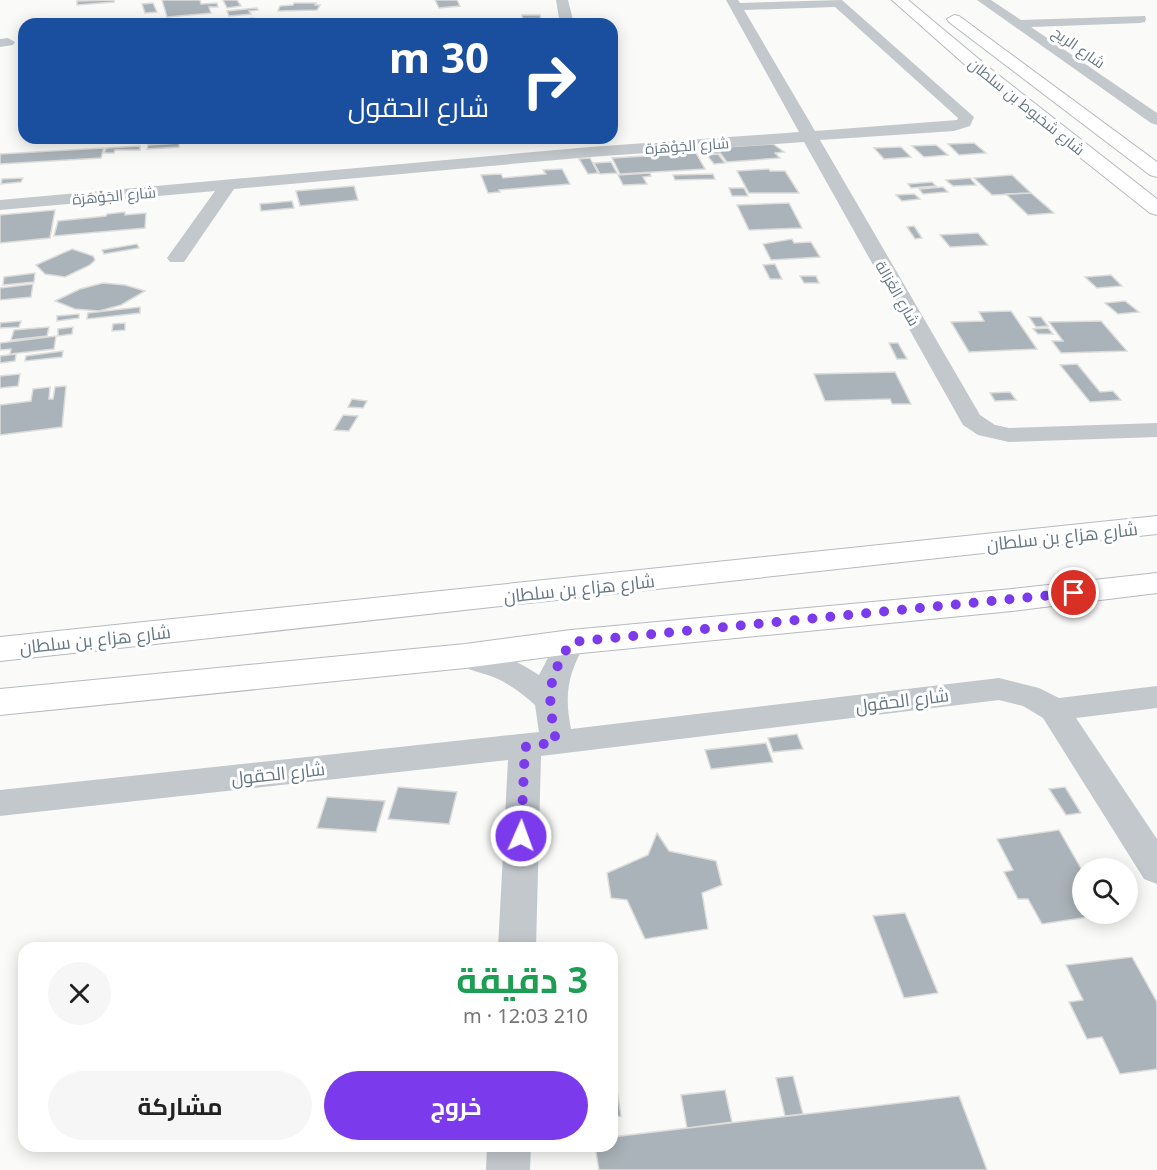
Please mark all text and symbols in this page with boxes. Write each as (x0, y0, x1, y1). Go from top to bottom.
street label: شارع الريح (1047, 22, 1109, 74)
text: 30 m (389, 28, 489, 85)
icon: right (510, 42, 588, 120)
street label: شارع شخبوط بن سلطان (964, 53, 1089, 161)
text: شارع الحقول (348, 88, 489, 125)
street label: شارع الجَوْهَرَة (644, 132, 730, 160)
street label: شارع الجَوْهَرَة (71, 181, 157, 211)
street label: شارع الغَزالة (870, 257, 925, 330)
street label: شارع هزاع بن سلطان (985, 516, 1139, 557)
pin (1048, 567, 1099, 618)
street label: شارع هزاع بن سلطان (502, 568, 656, 609)
icon: arrive (1057, 576, 1090, 609)
street label: شارع هزاع بن سلطان (18, 619, 172, 660)
street label: شارع الحقول (854, 682, 950, 719)
street label: شارع الحقول (230, 756, 326, 791)
position arrow (489, 804, 553, 868)
map controls (1072, 858, 1138, 924)
button: search (1072, 858, 1138, 924)
text: 3 دقيقة (456, 955, 588, 1004)
button: close (48, 962, 111, 1025)
text: 210 m · 12:03 (463, 1002, 588, 1029)
button: مشاركة (48, 1071, 312, 1140)
button: خروج (324, 1071, 588, 1140)

